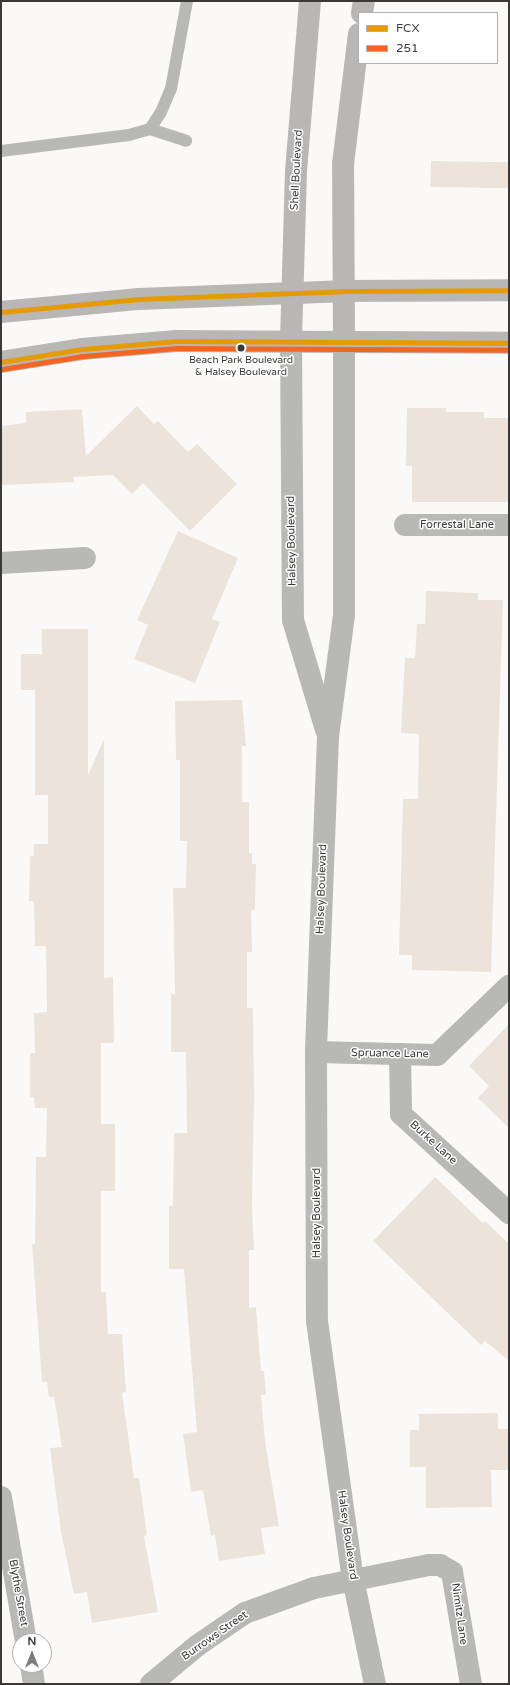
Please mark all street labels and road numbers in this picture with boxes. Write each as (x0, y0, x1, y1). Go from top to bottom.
street label: Shell Boulevard (288, 129, 306, 211)
street label: Halsey Boulevard (285, 496, 299, 586)
street label: Forrestal Lane (420, 518, 494, 532)
street label: Halsey Boulevard (314, 844, 330, 934)
street label: Spruance Lane (351, 1047, 429, 1061)
street label: Burke Lane (407, 1118, 459, 1168)
street label: Halsey Boulevard (310, 1168, 324, 1258)
street label: Halsey Boulevard (334, 1489, 360, 1581)
street label: Blythe Street (6, 1558, 30, 1628)
street label: Nimitz Lane (448, 1582, 470, 1646)
street label: Burrows Street (180, 1608, 250, 1664)

